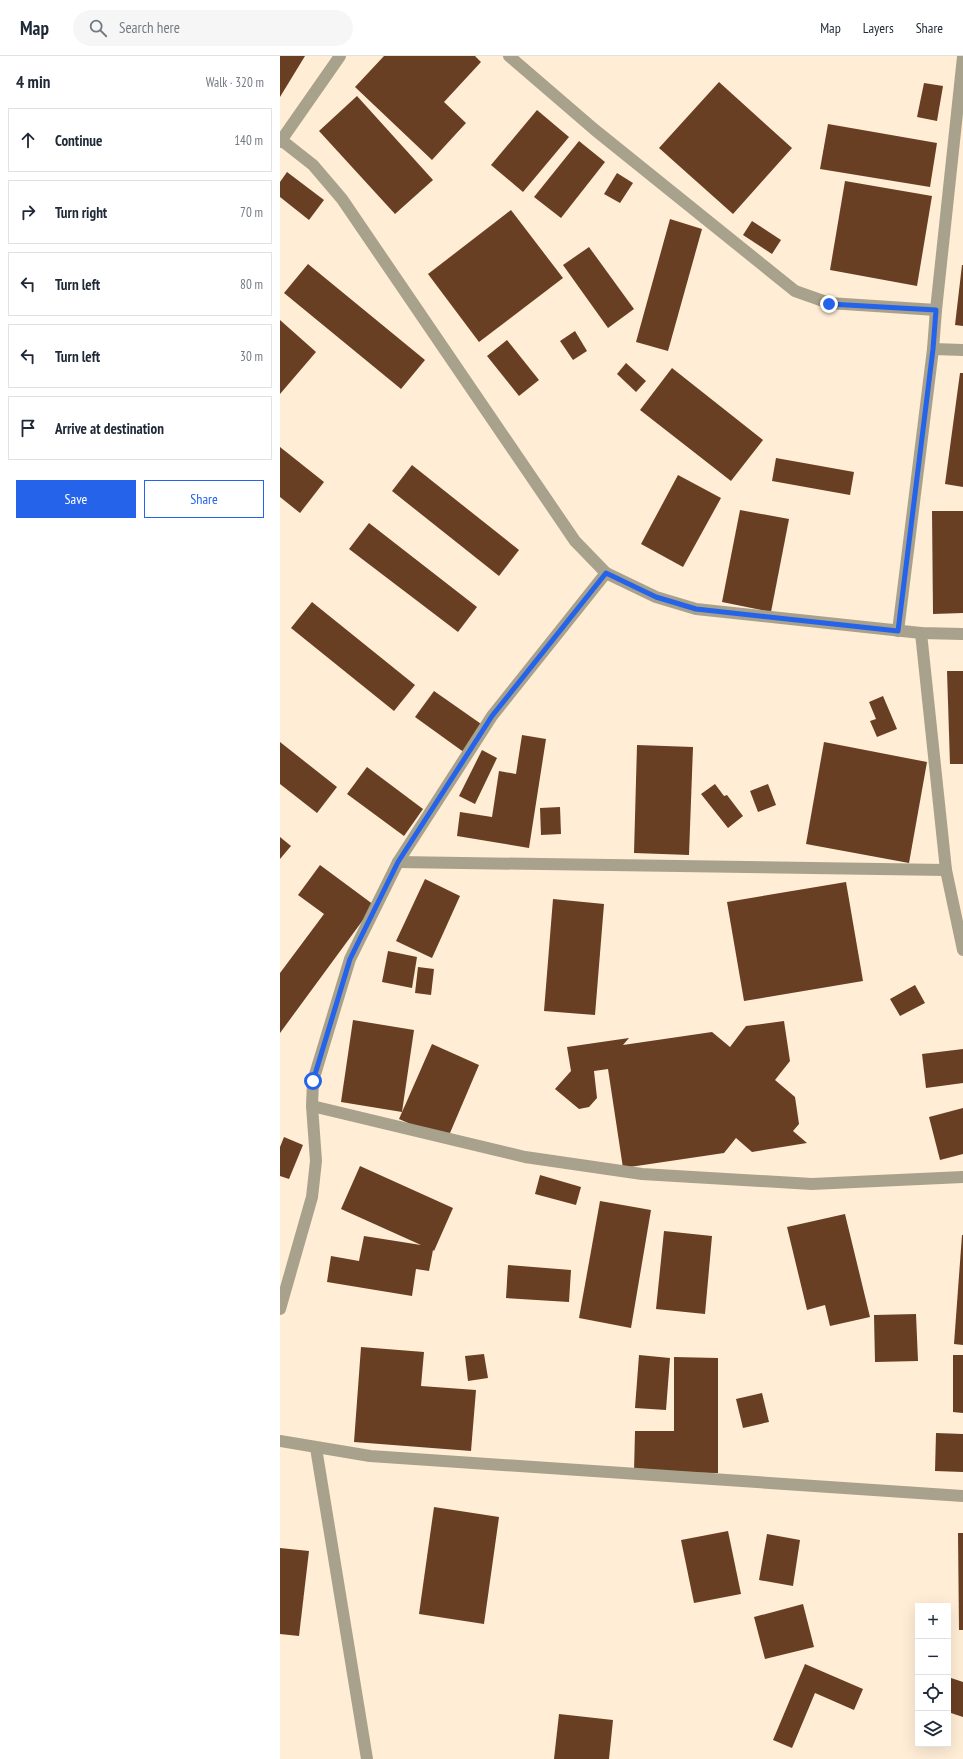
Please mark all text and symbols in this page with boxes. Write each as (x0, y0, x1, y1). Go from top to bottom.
search box (73, 10, 353, 46)
text: Map (20, 16, 49, 40)
icon: search (87, 17, 109, 39)
text: Search here (119, 18, 180, 37)
text: Map (820, 19, 841, 37)
text: Layers (863, 19, 894, 37)
text: Share (916, 19, 943, 37)
text: 4 min (16, 71, 50, 93)
text: Walk · 320 m (206, 74, 264, 91)
icon: ahead (17, 129, 39, 151)
text: Continue (55, 131, 102, 150)
text: 140 m (234, 132, 263, 149)
icon: right (17, 201, 39, 223)
text: Turn right (55, 203, 107, 222)
text: 70 m (240, 204, 263, 221)
icon: left (17, 273, 39, 295)
text: Turn left (55, 275, 100, 294)
text: 80 m (240, 276, 263, 293)
route end (820, 295, 838, 313)
icon: left (17, 345, 39, 367)
text: Turn left (55, 347, 100, 366)
text: 30 m (240, 348, 263, 365)
icon: arrive (17, 417, 39, 439)
text: Arrive at destination (55, 419, 164, 438)
button: Save (16, 480, 136, 518)
button: Share (144, 480, 264, 518)
route start (304, 1072, 322, 1090)
map controls (915, 1603, 951, 1747)
button: + (915, 1603, 951, 1639)
button: − (915, 1639, 951, 1675)
button: locate (915, 1675, 951, 1711)
button: layers (915, 1711, 951, 1747)

